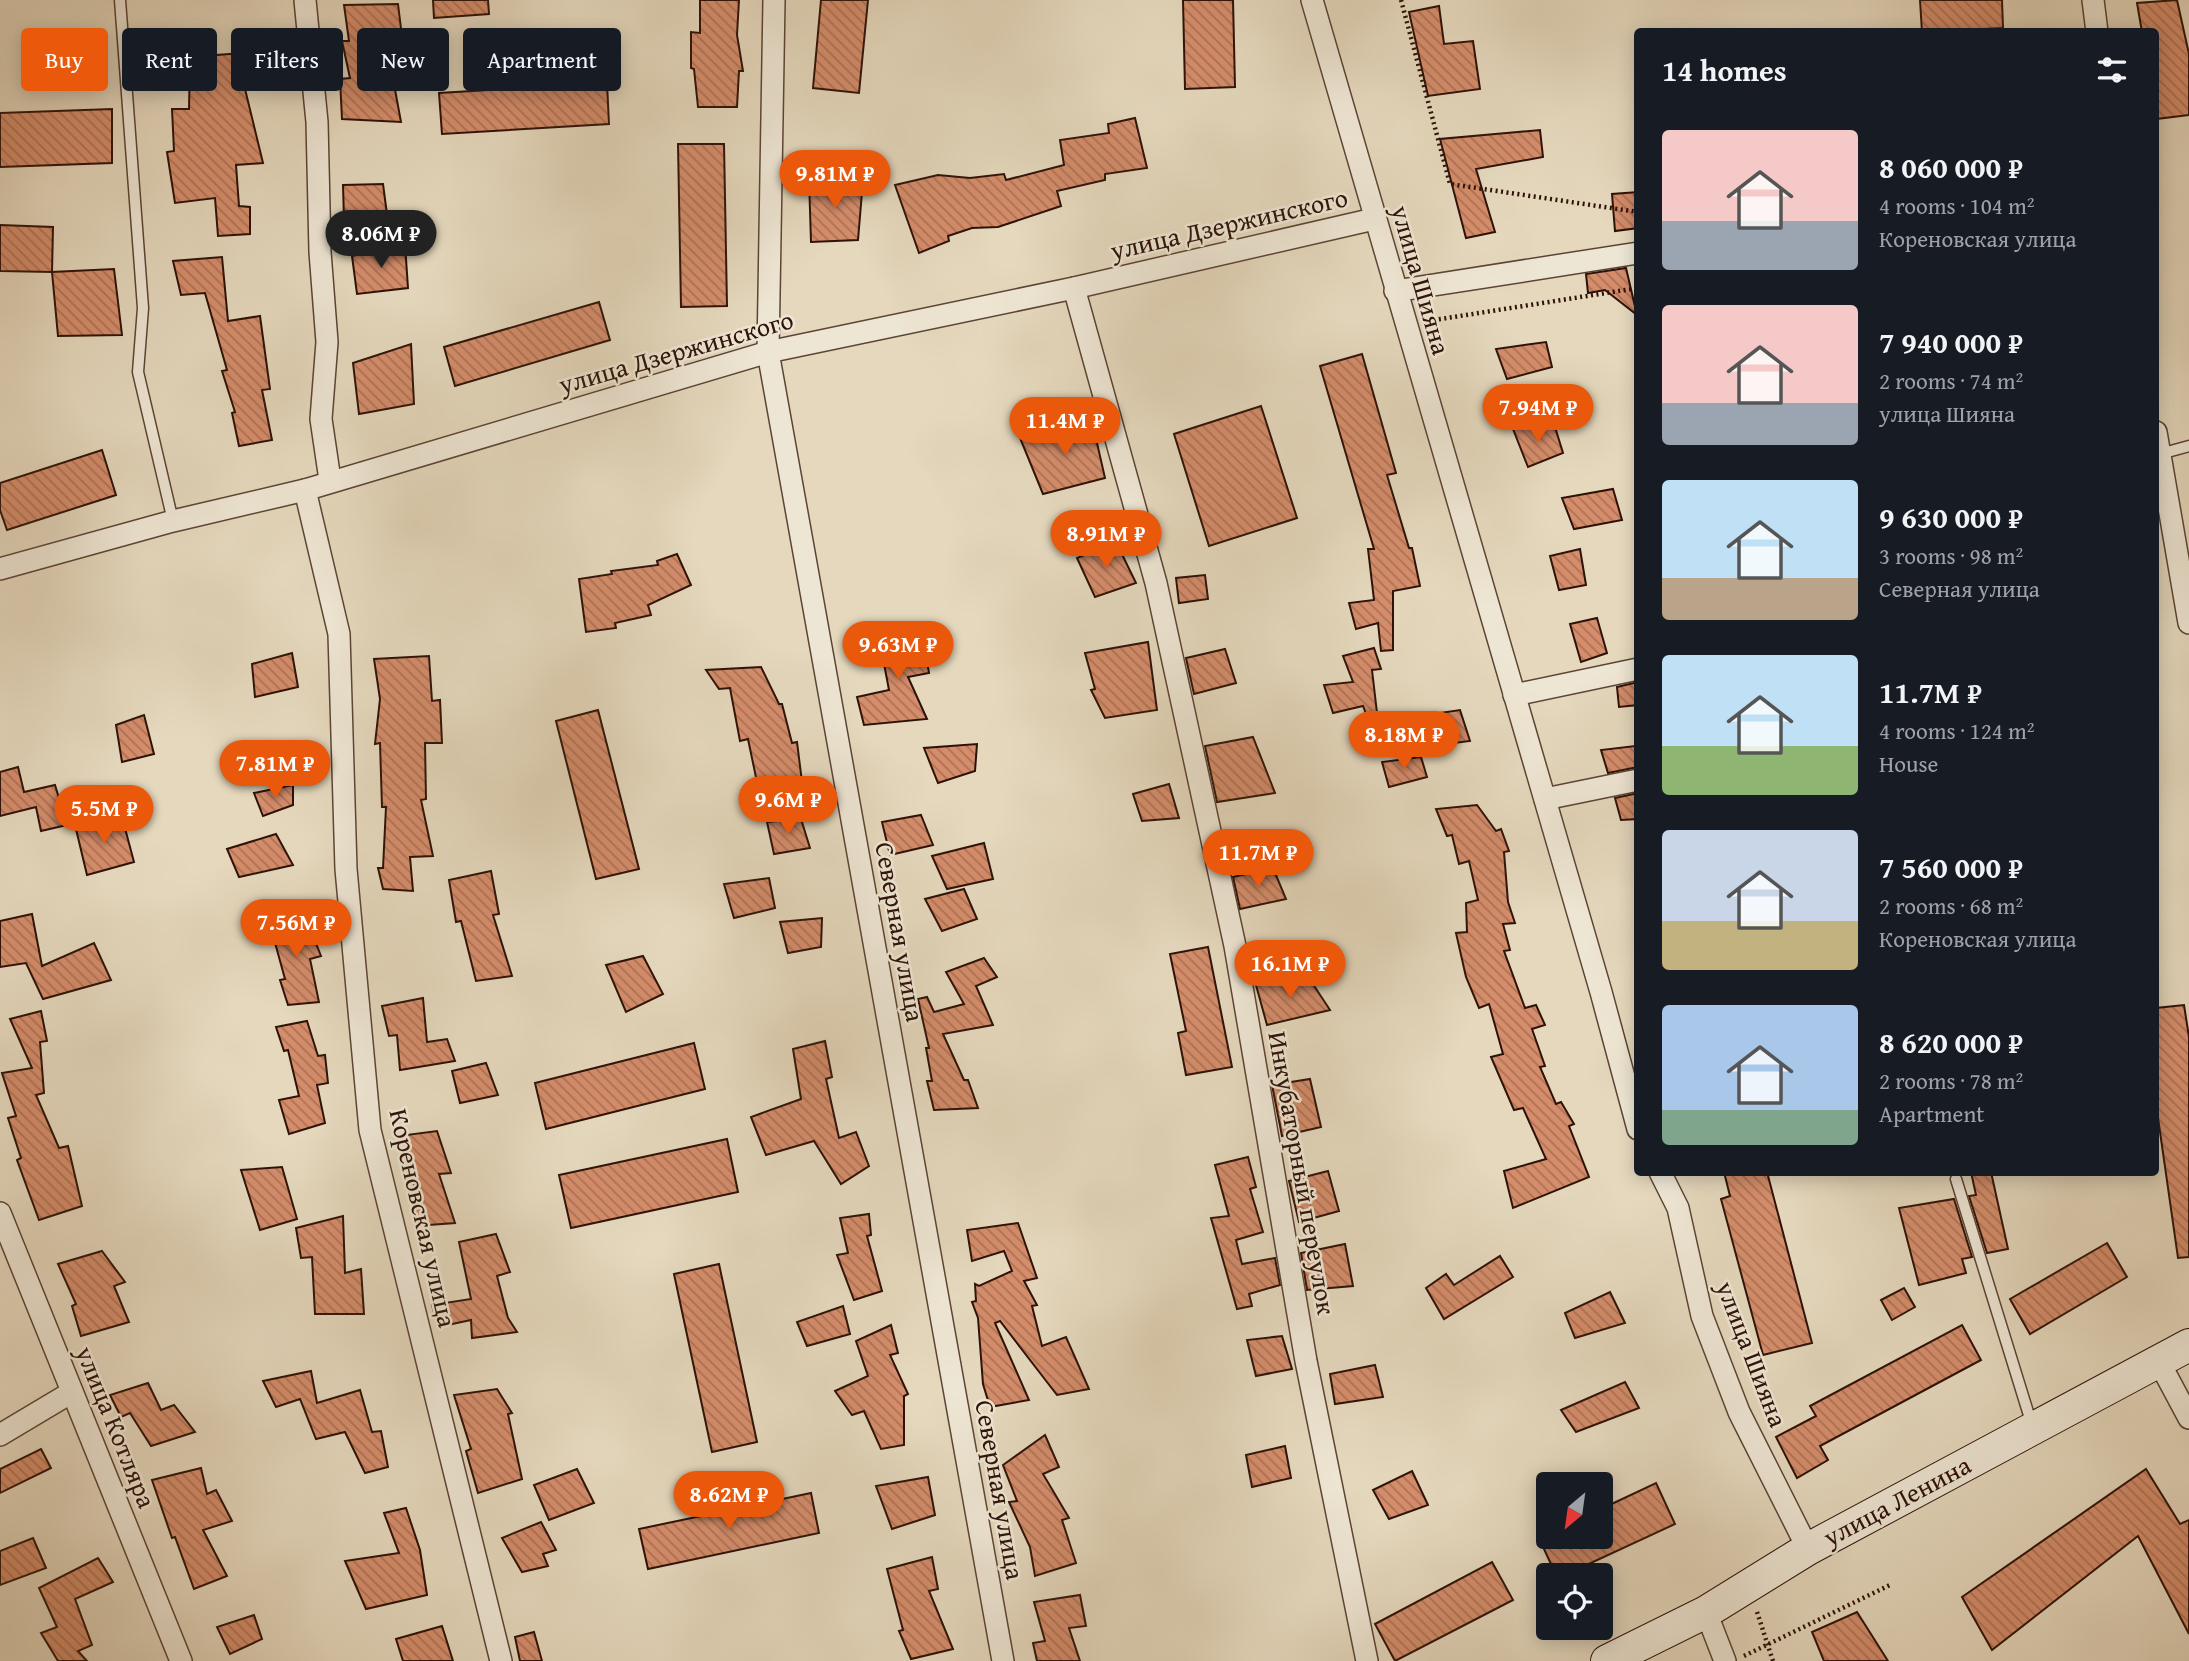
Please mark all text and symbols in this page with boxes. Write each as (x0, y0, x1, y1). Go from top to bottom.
chip: Buy (21, 28, 108, 91)
chip: Rent (122, 28, 217, 91)
chip: Filters (231, 28, 343, 91)
chip: New (357, 28, 449, 91)
chip: Apartment (463, 28, 621, 91)
text: 14 homes (1662, 48, 1787, 92)
icon: filters (2093, 51, 2131, 89)
text: 8 060 000 ₽ (1879, 145, 2023, 189)
pin: 9.81M ₽ (770, 150, 900, 210)
text: 9.81M ₽ (795, 156, 875, 189)
icon: home (1718, 158, 1802, 242)
street label: улица Дзержинского (1105, 177, 1351, 270)
text: 4 rooms · 104 m² (1879, 189, 2034, 222)
street label: улица Шияна (1381, 200, 1462, 360)
pin: 8.06M ₽ (316, 210, 446, 270)
text: 8.06M ₽ (341, 216, 421, 249)
text: Кореновская улица (1879, 222, 2076, 255)
street label: улица Дзержинского (553, 299, 798, 404)
text: 7 940 000 ₽ (1879, 320, 2023, 364)
icon: home (1718, 333, 1802, 417)
text: 2 rooms · 74 m² (1879, 364, 2023, 397)
pin: 7.94M ₽ (1473, 384, 1603, 444)
text: 7.94M ₽ (1498, 390, 1578, 423)
text: улица Шияна (1879, 397, 2015, 430)
pin: 11.4M ₽ (1000, 398, 1130, 457)
text: 11.4M ₽ (1025, 403, 1105, 436)
text: 9 630 000 ₽ (1879, 495, 2023, 539)
icon: home (1718, 508, 1802, 592)
pin: 8.91M ₽ (1041, 510, 1171, 570)
text: 8.91M ₽ (1066, 516, 1146, 549)
text: 3 rooms · 98 m² (1879, 539, 2023, 572)
text: Северная улица (1879, 572, 2040, 605)
pin: 9.63M ₽ (833, 622, 963, 681)
text: 9.63M ₽ (858, 627, 938, 660)
text: 11.7M ₽ (1879, 670, 1982, 714)
icon: home (1718, 683, 1802, 767)
pin: 8.18M ₽ (1339, 712, 1469, 771)
text: 4 rooms · 124 m² (1879, 714, 2034, 747)
text: 8.18M ₽ (1364, 717, 1444, 750)
pin: 7.81M ₽ (210, 740, 340, 800)
text: 7.81M ₽ (235, 746, 315, 779)
text: House (1879, 747, 1938, 780)
pin: 9.6M ₽ (731, 776, 845, 836)
text: 9.6M ₽ (754, 782, 822, 815)
pin: 5.5M ₽ (47, 786, 161, 845)
text: 5.5M ₽ (70, 791, 138, 824)
pin: 11.7M ₽ (1193, 830, 1323, 889)
text: 11.7M ₽ (1218, 835, 1298, 868)
street label: Северная улица (866, 839, 936, 1025)
text: 7 560 000 ₽ (1879, 845, 2023, 889)
icon: home (1718, 858, 1802, 942)
text: 2 rooms · 68 m² (1879, 889, 2023, 922)
pin: 7.56M ₽ (231, 900, 361, 959)
text: 7.56M ₽ (256, 905, 336, 938)
text: Кореновская улица (1879, 922, 2076, 955)
pin: 16.1M ₽ (1225, 940, 1355, 1000)
text: 16.1M ₽ (1250, 946, 1330, 979)
text: 8 620 000 ₽ (1879, 1020, 2023, 1064)
street label: Инкубаторный переулок (1258, 1028, 1347, 1318)
icon: home (1718, 1033, 1802, 1117)
text: 2 rooms · 78 m² (1879, 1064, 2023, 1097)
text: Apartment (1879, 1097, 1984, 1130)
street label: Кореновская улица (379, 1105, 468, 1332)
street label: улица Шияна (1706, 1274, 1798, 1433)
street label: улица Котляра (66, 1339, 167, 1514)
street label: Северная улица (966, 1397, 1036, 1583)
street label: улица Ленина (1815, 1445, 1978, 1556)
pin: 8.62M ₽ (664, 1472, 794, 1531)
north arrow (1536, 1472, 1614, 1549)
map controls (1536, 1472, 1613, 1640)
text: 8.62M ₽ (689, 1477, 769, 1510)
button: locate (1536, 1563, 1613, 1640)

